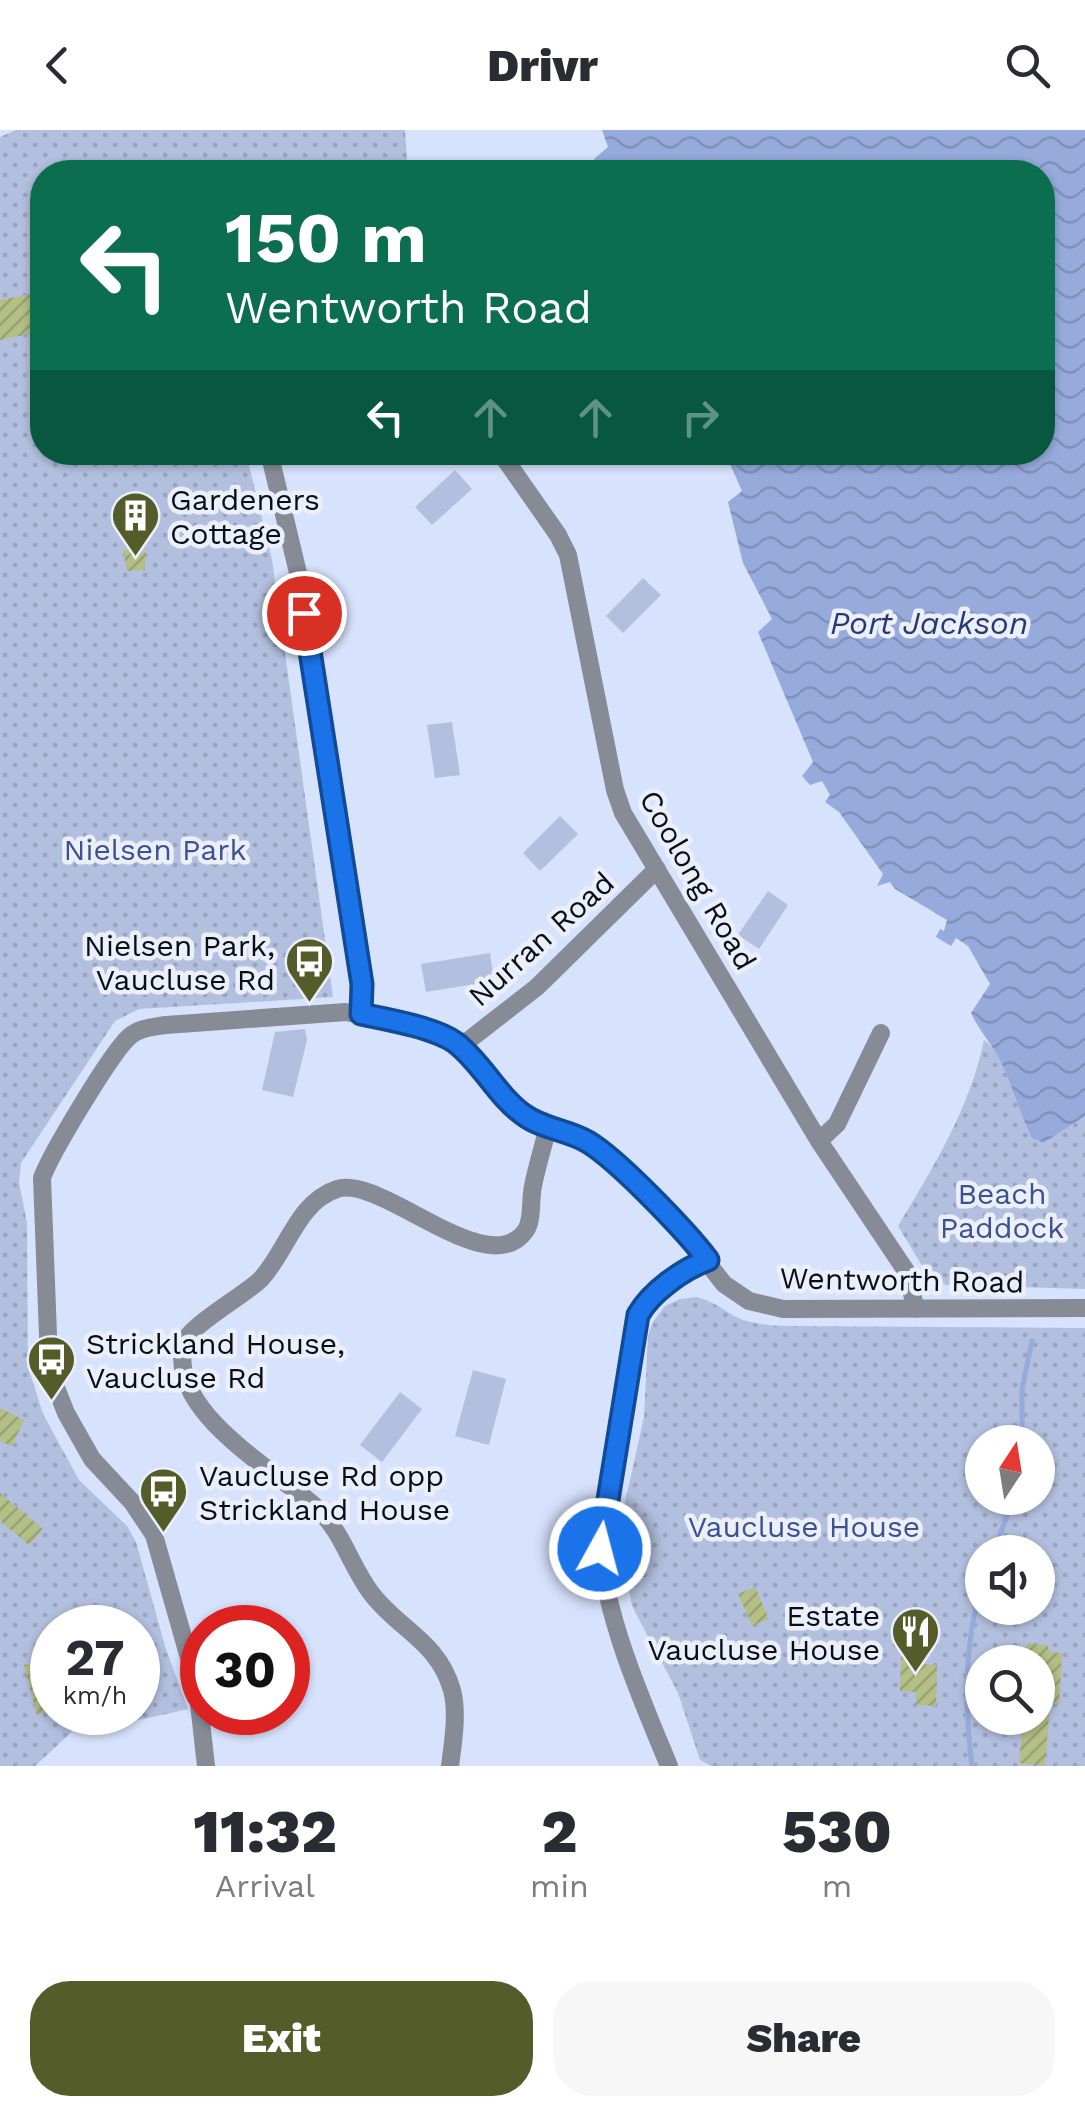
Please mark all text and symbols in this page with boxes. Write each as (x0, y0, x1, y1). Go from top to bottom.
icon: back (30, 38, 85, 93)
icon: search (1000, 38, 1055, 93)
text: Drivr (487, 39, 598, 92)
text: 150 m (225, 197, 427, 279)
icon: left (60, 200, 190, 330)
text: Wentworth Road (225, 281, 592, 334)
icon: left (358, 390, 413, 445)
icon: ahead (463, 390, 518, 445)
icon: ahead (568, 390, 623, 445)
icon: right (673, 390, 728, 445)
place label: Gardeners Cottage (170, 482, 320, 551)
building icon: Gardeners Cottage (109, 490, 161, 558)
pin (262, 571, 347, 656)
icon: arrive (277, 586, 332, 641)
water label: Port Jackson (830, 604, 1028, 642)
street label: Coolong Road (632, 784, 764, 976)
park label: Nielsen Park (64, 832, 246, 867)
street label: Nurran Road (461, 865, 621, 1013)
place label: Nielsen Park, Vaucluse Rd (84, 928, 275, 997)
bus stop icon: Nielsen Park, Vaucluse Rd (284, 936, 336, 1004)
park label: Beach Paddock (940, 1176, 1064, 1245)
street label: Wentworth Road (779, 1260, 1025, 1300)
place label: Strickland House, Vaucluse Rd (86, 1326, 345, 1395)
bus stop icon: Strickland House, Vaucluse Rd (25, 1334, 77, 1402)
north arrow (965, 1425, 1055, 1515)
map controls (965, 1425, 1055, 1735)
place label: Vaucluse Rd opp Strickland House (199, 1458, 450, 1527)
bus stop icon: Vaucluse Rd opp Strickland House (138, 1466, 190, 1534)
position arrow (548, 1497, 652, 1601)
park label: Vaucluse House (688, 1509, 920, 1544)
button: sound (965, 1535, 1055, 1625)
place label: Estate Vaucluse House (648, 1598, 880, 1667)
speed limit sign: 30 (180, 1605, 310, 1735)
restaurant icon: Estate Vaucluse House (889, 1606, 941, 1674)
text: 27 (65, 1628, 125, 1687)
button: search (965, 1645, 1055, 1735)
text: km/h (63, 1681, 127, 1710)
text: 11:32 (193, 1796, 337, 1867)
text: 2 (541, 1796, 577, 1867)
text: 530 (782, 1796, 892, 1867)
text: Arrival (215, 1867, 315, 1905)
text: min (530, 1867, 589, 1905)
text: m (822, 1867, 852, 1905)
button: Exit (30, 1981, 533, 2096)
button: Share (553, 1981, 1055, 2096)

